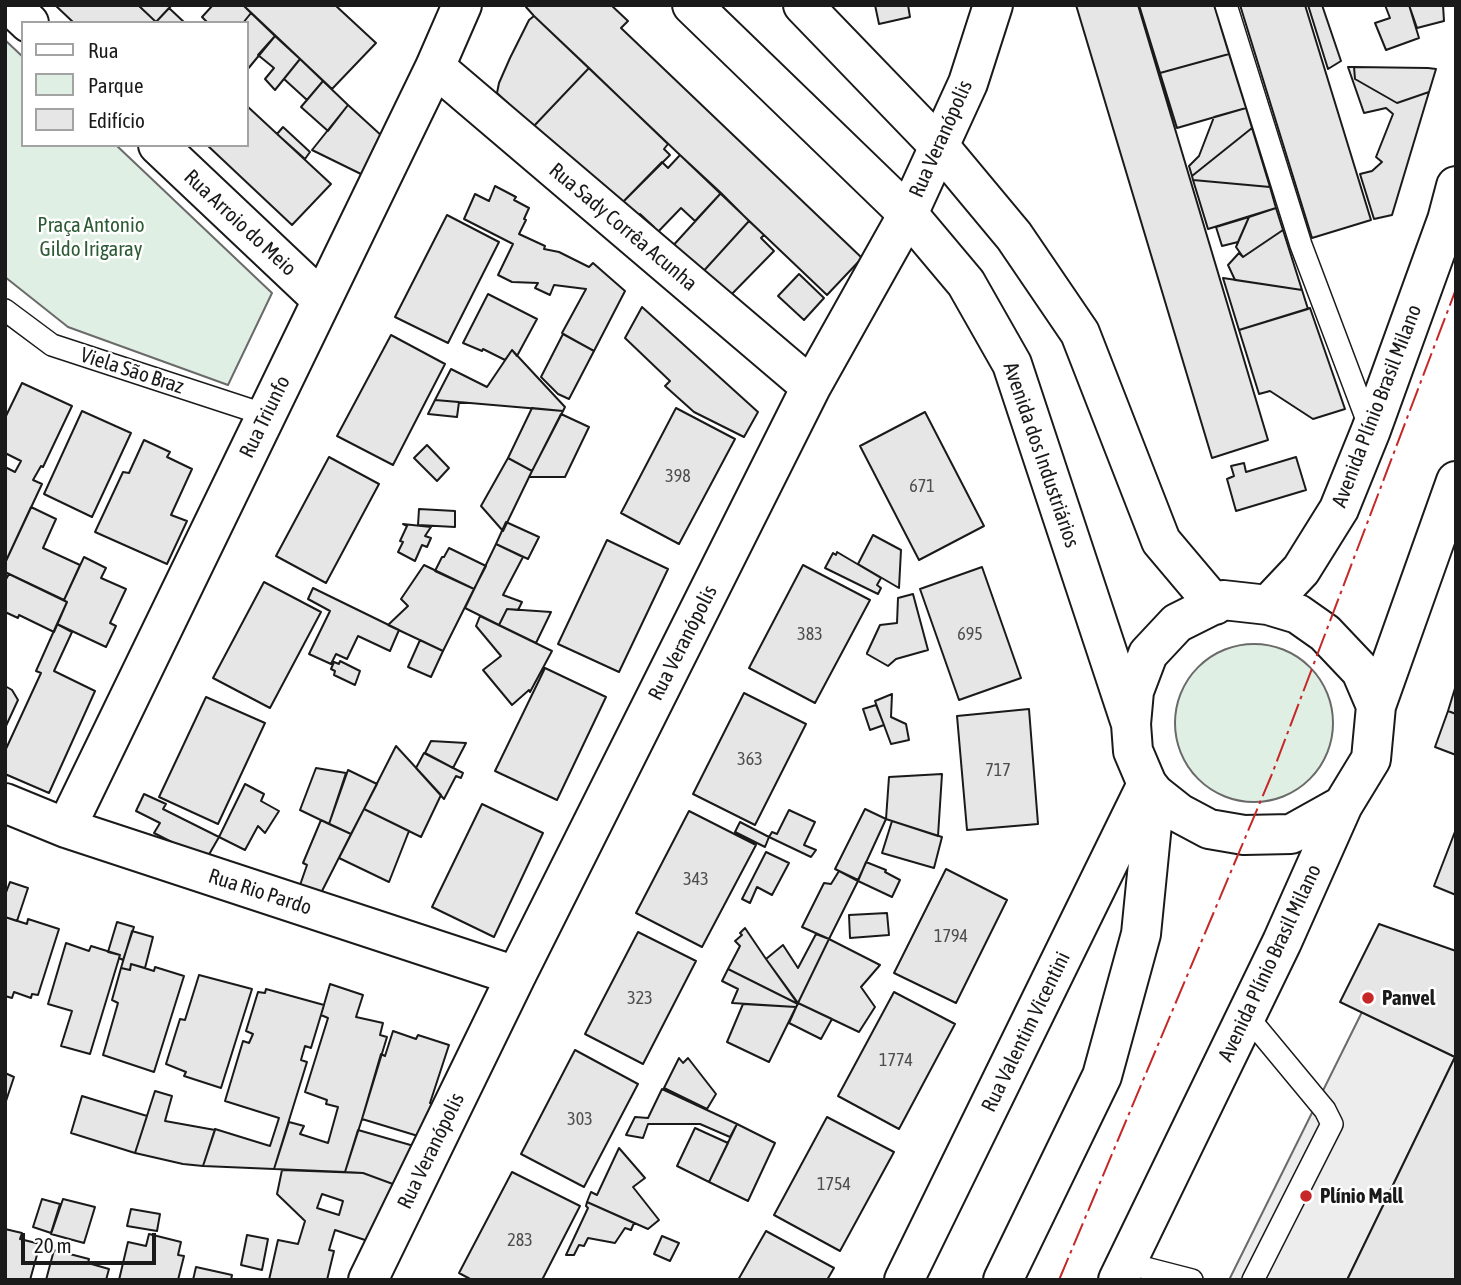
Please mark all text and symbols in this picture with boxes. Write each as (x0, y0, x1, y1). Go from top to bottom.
legend (21, 21, 248, 147)
text: Rua (88, 38, 118, 62)
text: Parque (88, 73, 143, 97)
street label: Rua Veranópolis (904, 76, 978, 202)
text: Edifício (88, 108, 145, 132)
street label: Rua Sady Corrêa Acunha (544, 158, 702, 296)
street label: Rua Arroio do Meio (179, 165, 301, 281)
park label: Praça Antonio Gildo Irigaray (37, 212, 145, 262)
street label: Avenida Plínio Brasil Milano (1327, 301, 1427, 511)
street label: Viela São Braz (77, 342, 187, 400)
street label: Avenida dos Industriários (997, 359, 1085, 551)
street label: Rua Triunfo (234, 372, 296, 462)
house number: 398 (665, 465, 691, 487)
house number: 671 (909, 475, 935, 497)
street label: Rua Veranópolis (643, 581, 723, 705)
house number: 383 (797, 623, 823, 645)
house number: 695 (957, 623, 983, 645)
house number: 363 (737, 748, 763, 770)
house number: 717 (985, 759, 1011, 781)
street label: Avenida Plínio Brasil Milano (1213, 860, 1327, 1066)
street label: Rua Rio Pardo (205, 863, 315, 921)
house number: 343 (683, 868, 709, 890)
house number: 1794 (934, 925, 968, 947)
street label: Rua Valentim Vicentini (976, 948, 1076, 1116)
place label: Panvel (1382, 985, 1435, 1011)
house number: 323 (627, 987, 653, 1009)
marker: Panvel (1360, 990, 1376, 1006)
house number: 1774 (879, 1049, 913, 1071)
street label: Rua Veranópolis (392, 1089, 470, 1213)
house number: 303 (567, 1108, 593, 1130)
house number: 1754 (817, 1173, 851, 1195)
place label: Plínio Mall (1320, 1183, 1403, 1209)
marker: Plínio Mall (1298, 1188, 1314, 1204)
scale bar (24, 1218, 159, 1262)
house number: 283 (507, 1229, 533, 1251)
text: 20 m (34, 1233, 72, 1257)

